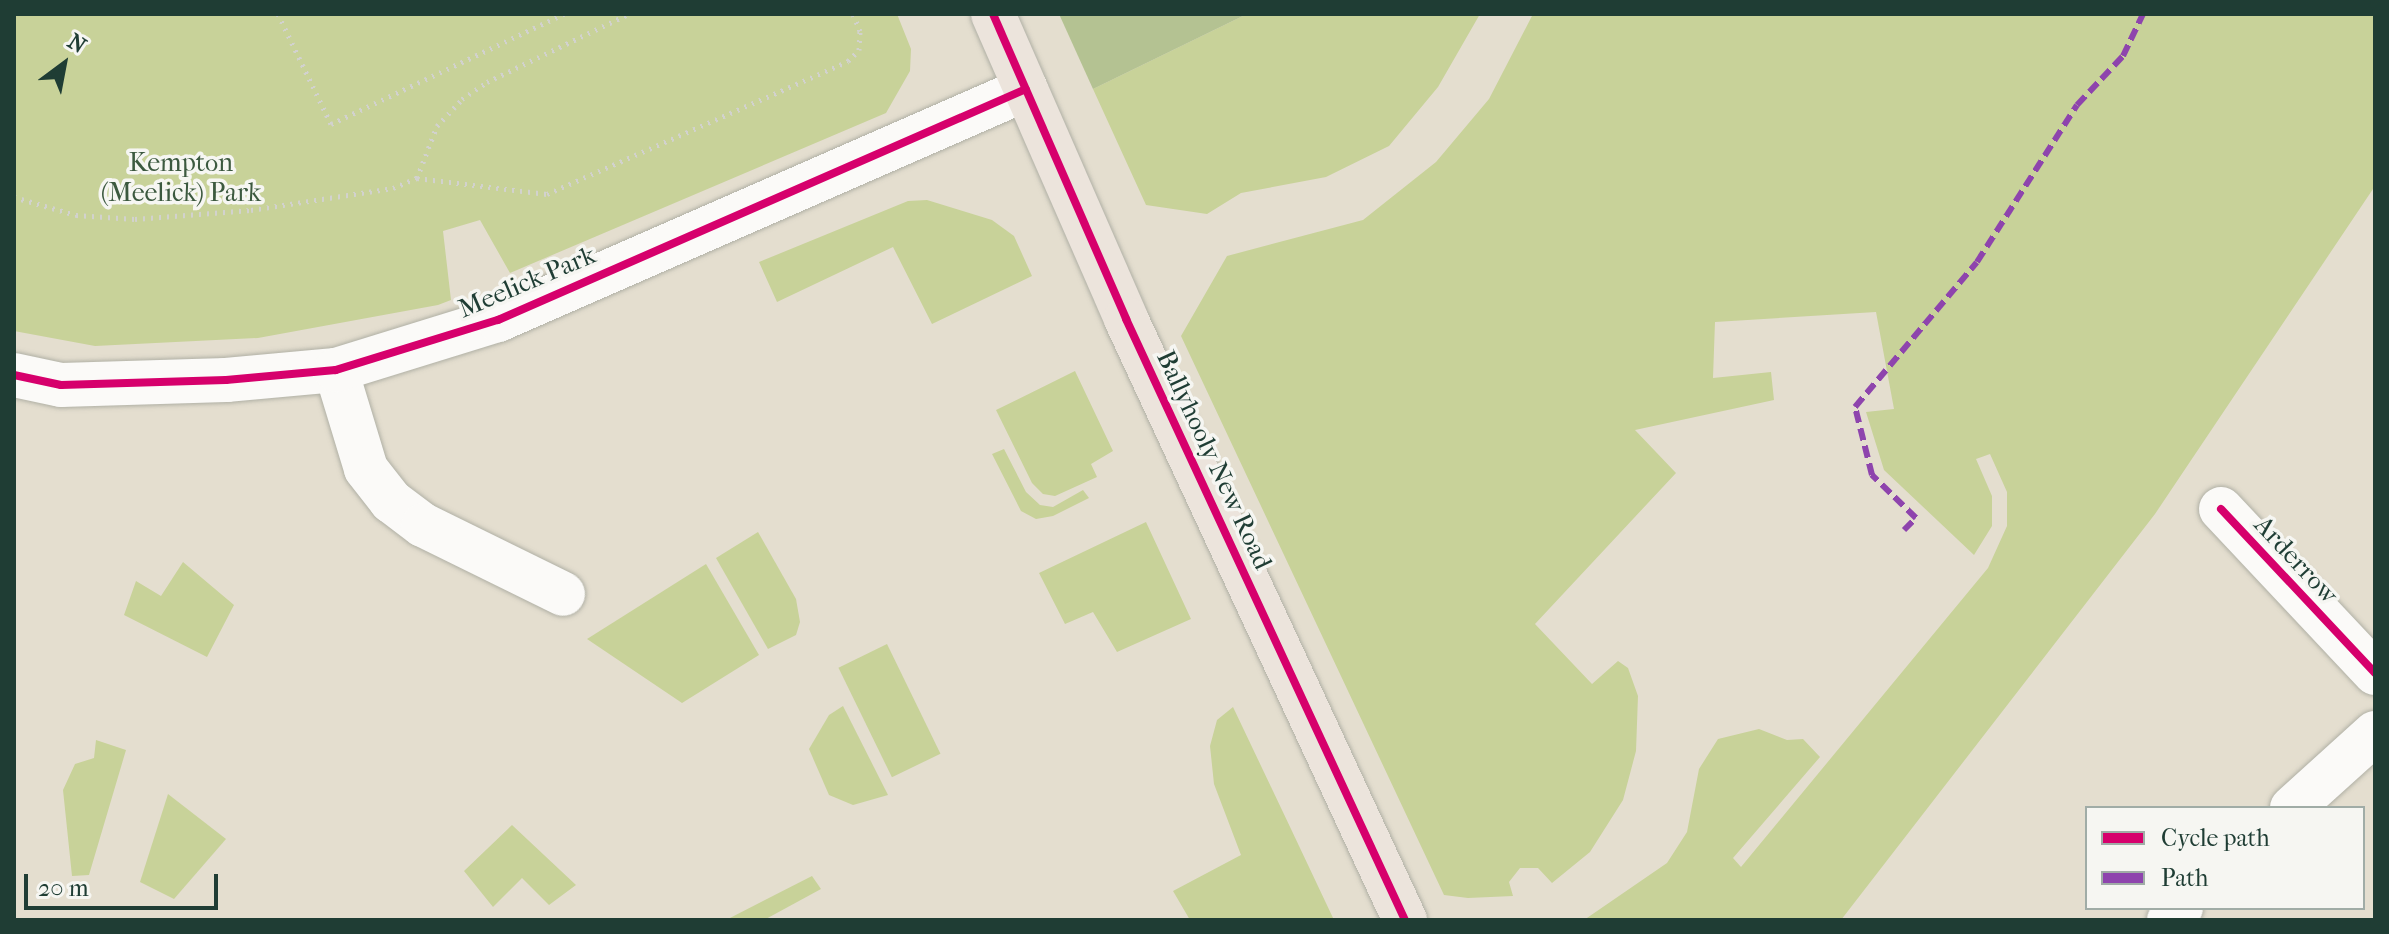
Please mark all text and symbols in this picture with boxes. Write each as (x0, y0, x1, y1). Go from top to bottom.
north arrow (24, 24, 104, 104)
text: N (63, 28, 91, 59)
park label: Kempton (Meelick) Park (101, 147, 261, 208)
street label: Meelick Park (454, 239, 600, 325)
street label: Ballyhooly New Road (1150, 346, 1278, 574)
street label: Arderrow (2248, 510, 2344, 610)
legend (2085, 806, 2365, 910)
text: Cycle path (2161, 824, 2270, 852)
scale bar (28, 858, 222, 908)
text: Path (2161, 864, 2208, 892)
text: 20 m (38, 874, 89, 902)

